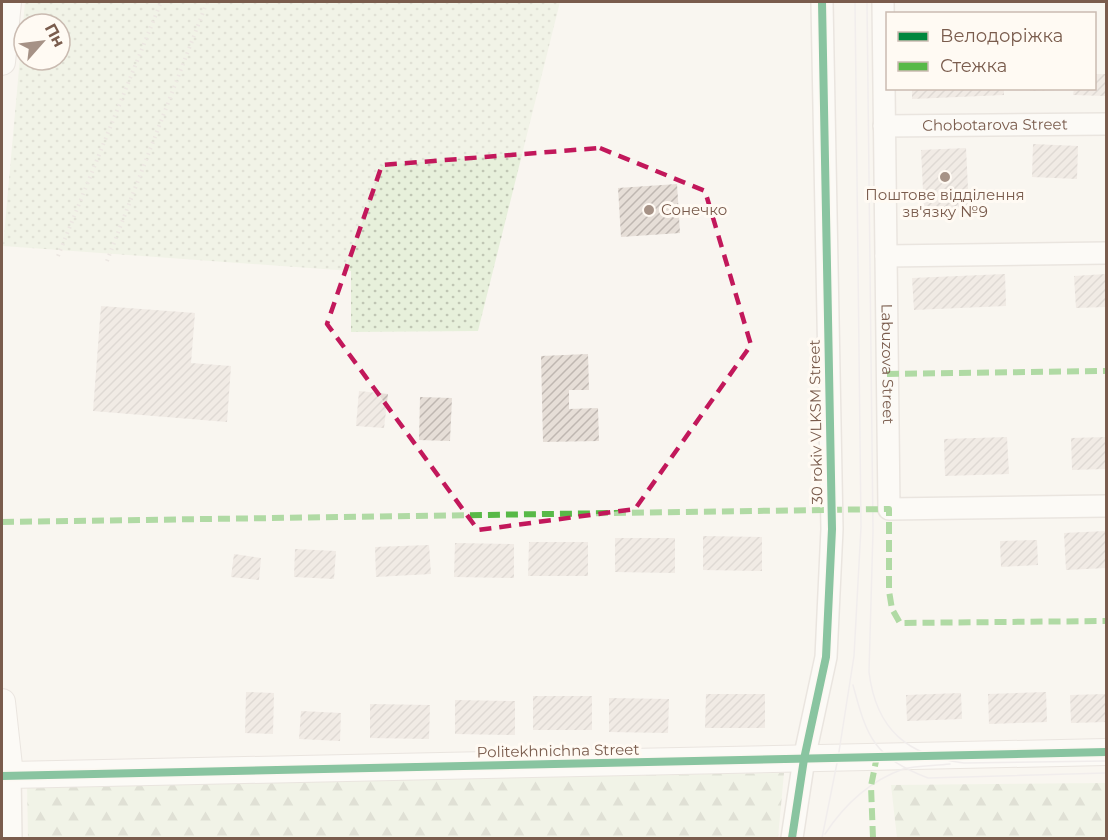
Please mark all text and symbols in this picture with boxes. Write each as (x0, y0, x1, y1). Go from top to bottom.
north arrow (12, 12, 72, 72)
legend (886, 12, 1096, 90)
text: Пн (41, 20, 69, 50)
text: Велодоріжка (940, 25, 1063, 47)
text: Стежка (940, 55, 1007, 77)
street label: Chobotarova Street (922, 114, 1068, 135)
marker: Поштове відділення зв'язку №9 (938, 170, 952, 184)
place label: Поштове відділення зв'язку №9 (865, 185, 1025, 221)
place label: Сонечко (661, 200, 727, 219)
marker: Сонечко (642, 203, 656, 217)
street label: Labuzova Street (878, 304, 898, 424)
street label: 30 rokiv VLKSM Street (805, 339, 826, 505)
street label: Politekhnichna Street (476, 740, 640, 761)

